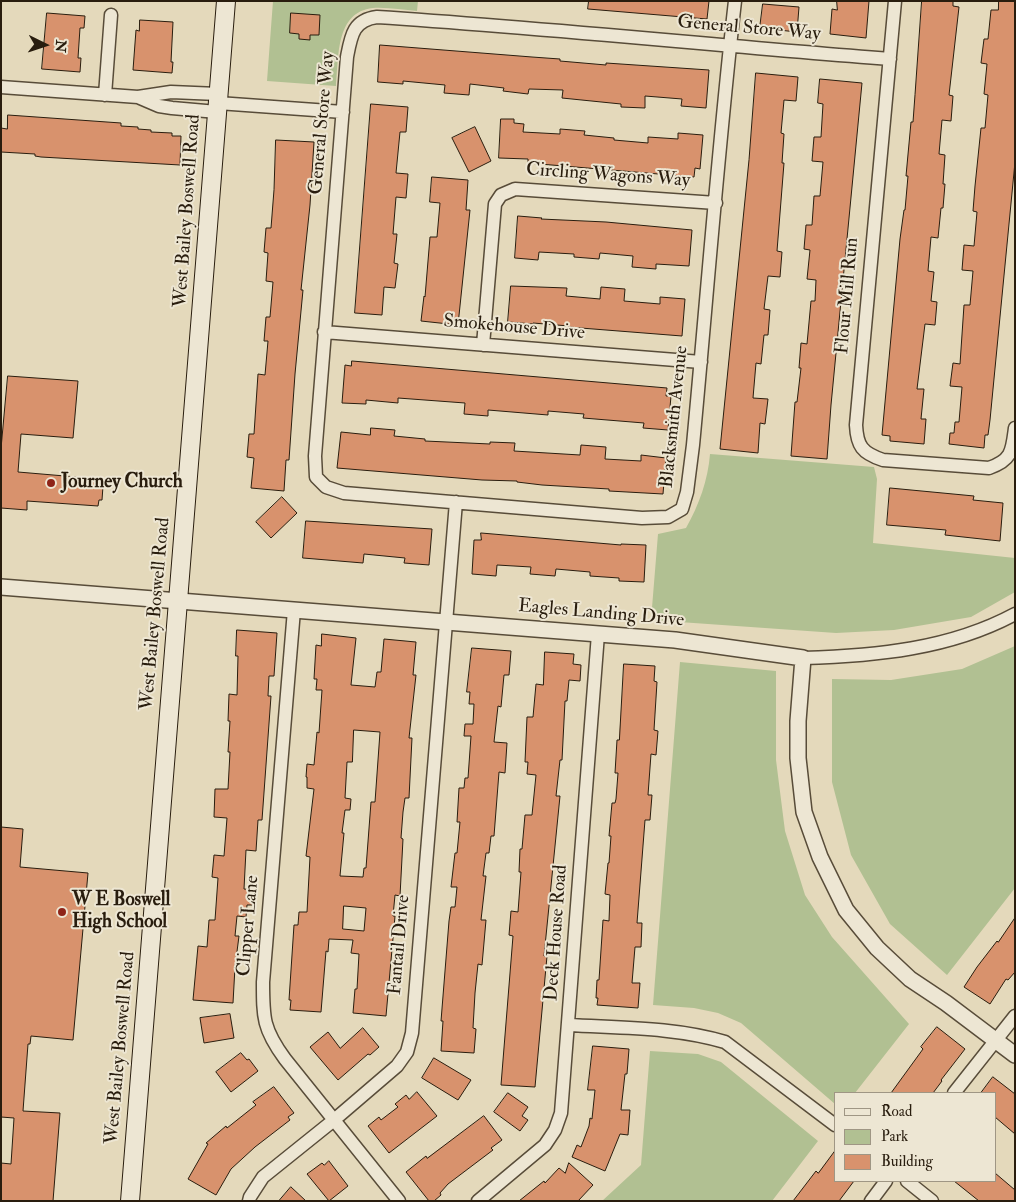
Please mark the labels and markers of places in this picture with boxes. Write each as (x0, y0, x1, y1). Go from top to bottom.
place label: Journey Church (61, 472, 183, 494)
marker: Journey Church (45, 477, 57, 489)
place label: W E Boswell High School (72, 890, 170, 934)
marker: W E Boswell High School (56, 906, 68, 918)

